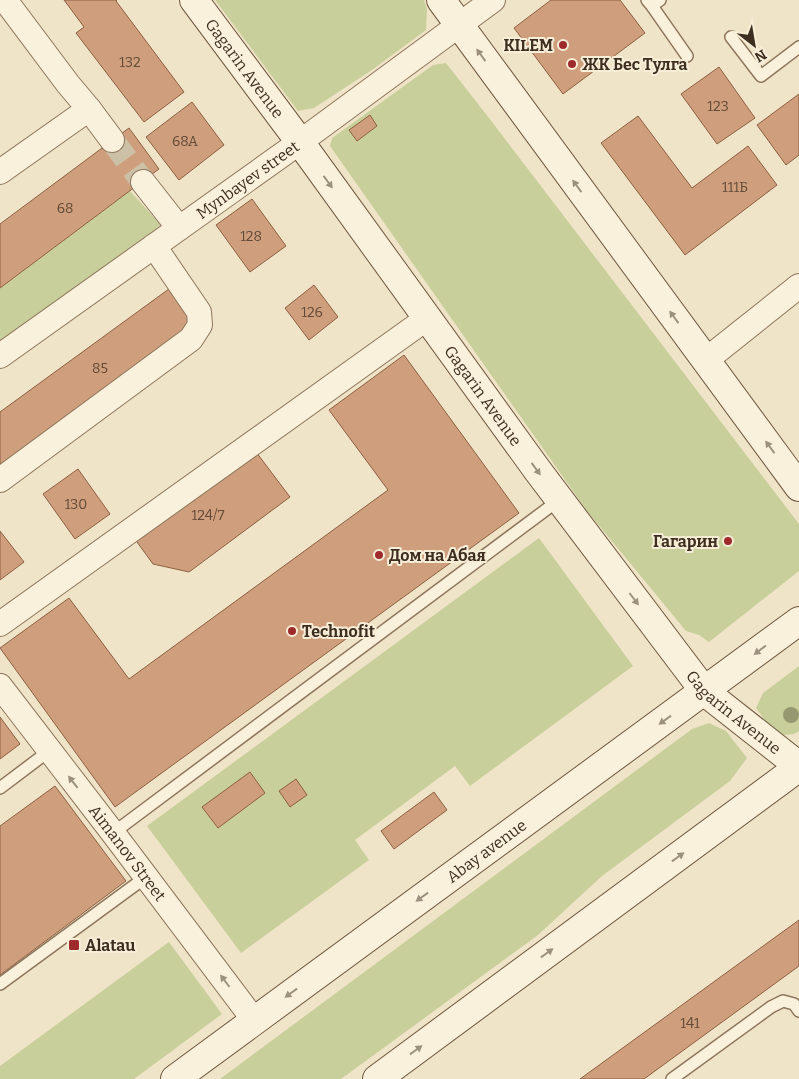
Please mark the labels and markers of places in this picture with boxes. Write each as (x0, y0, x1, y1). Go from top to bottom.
place label: KILEM (503, 36, 553, 55)
marker: KILEM (557, 39, 569, 51)
place label: ЖК Бес Тулга (582, 55, 687, 74)
marker: ЖК Бес Тулга (566, 58, 578, 70)
place label: Гагарин (653, 532, 718, 551)
marker: Гагарин (722, 535, 734, 547)
place label: Дом на Абая (389, 546, 486, 565)
marker: Дом на Абая (373, 549, 385, 561)
place label: Technofit (302, 622, 376, 641)
marker: Technofit (286, 625, 298, 637)
place label: Alatau (85, 936, 135, 955)
marker: Alatau (67, 938, 81, 952)

